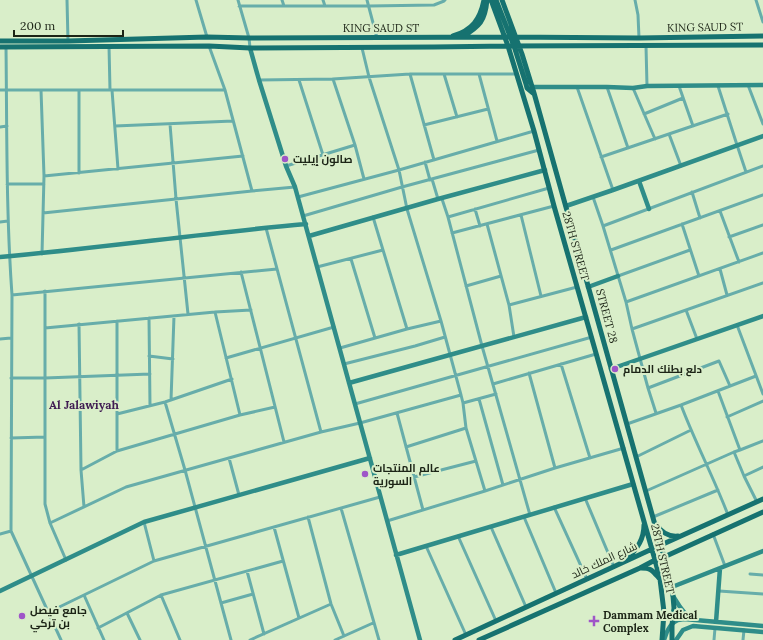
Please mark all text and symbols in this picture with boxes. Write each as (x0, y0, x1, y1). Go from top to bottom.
scale bar (14, 12, 123, 38)
text: 200 m (20, 18, 56, 33)
street label: KING SAUD ST (667, 19, 743, 35)
street label: KING SAUD ST (343, 21, 419, 35)
place label: صالون إيليت (293, 152, 353, 167)
marker: صالون إيليت (280, 154, 290, 164)
street label: 28TH STREET (559, 210, 593, 282)
street label: STREET 28 (593, 287, 621, 345)
place label: دلع بطنك الدمام (623, 362, 702, 377)
marker: دلع بطنك الدمام (610, 364, 620, 374)
district label: Al Jalawiyah (49, 397, 120, 412)
place label: عالم المنتجات السورية (373, 461, 440, 489)
marker: عالم المنتجات السورية (360, 469, 370, 479)
street label: 28TH STREET (648, 523, 678, 595)
street label: شارع الملك خالد (569, 539, 640, 582)
place label: جامع فيصل بن تركي (30, 603, 87, 633)
place label: Dammam Medical Complex (603, 608, 698, 635)
marker: جامع فيصل بن تركي (17, 611, 27, 621)
marker: Dammam Medical Complex (588, 615, 600, 627)

